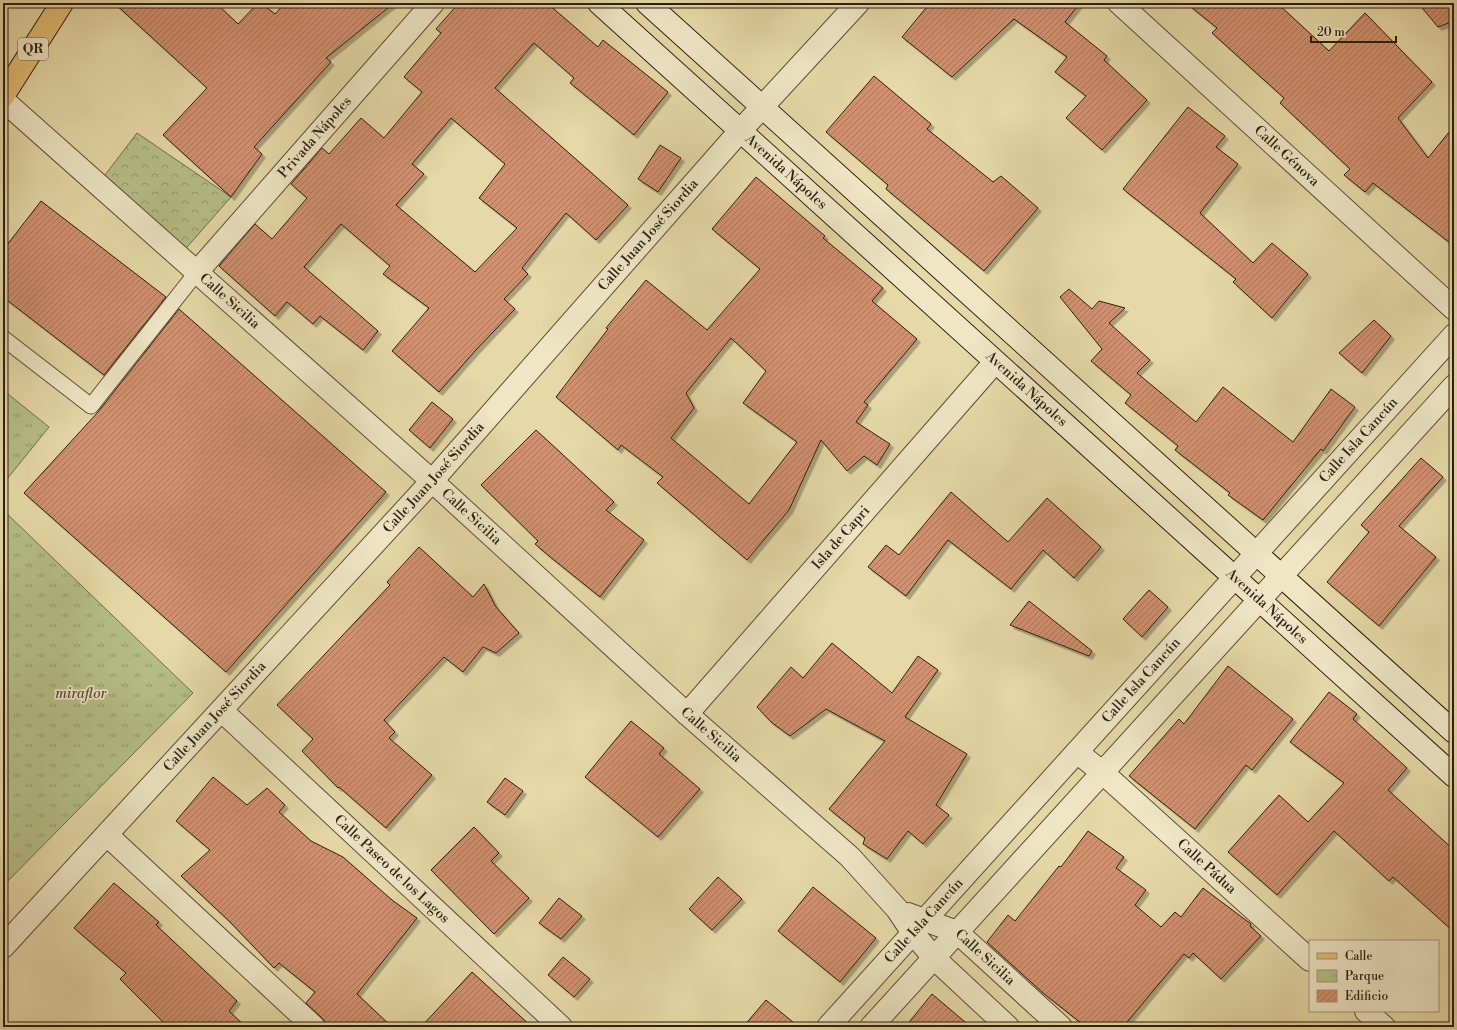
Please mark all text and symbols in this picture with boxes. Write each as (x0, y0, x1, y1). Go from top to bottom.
scale bar (1311, 18, 1396, 44)
text: 20 m (1317, 25, 1345, 40)
road number: QR (18, 38, 48, 60)
street label: Privada Nápoles (274, 93, 356, 182)
street label: Calle Génova (1250, 122, 1324, 191)
street label: Avenida Nápoles (740, 130, 831, 214)
street label: Calle Juan José Siordia (594, 175, 703, 295)
street label: Calle Sicilia (195, 269, 264, 334)
street label: Avenida Nápoles (981, 347, 1071, 431)
street label: Calle Isla Cancún (1315, 393, 1402, 487)
street label: Calle Juan José Siordia (379, 418, 489, 537)
street label: Calle Sicilia (437, 485, 506, 550)
street label: Isla de Capri (808, 502, 874, 574)
street label: Avenida Nápoles (1221, 564, 1311, 648)
street label: Calle Isla Cancún (1098, 634, 1185, 727)
street label: Calle Juan José Siordia (160, 657, 271, 776)
park label: miraflor (56, 685, 108, 703)
street label: Calle Sicilia (677, 703, 746, 767)
street label: Calle Paseo de los Lagos (330, 811, 453, 927)
street label: Calle Pádua (1173, 835, 1241, 899)
street label: Calle Isla Cancún (881, 874, 968, 967)
street label: Calle Sicilia (951, 925, 1019, 990)
legend (1309, 940, 1439, 1012)
text: Calle (1345, 949, 1372, 964)
text: Parque (1345, 969, 1384, 984)
text: Edificio (1345, 989, 1388, 1004)

